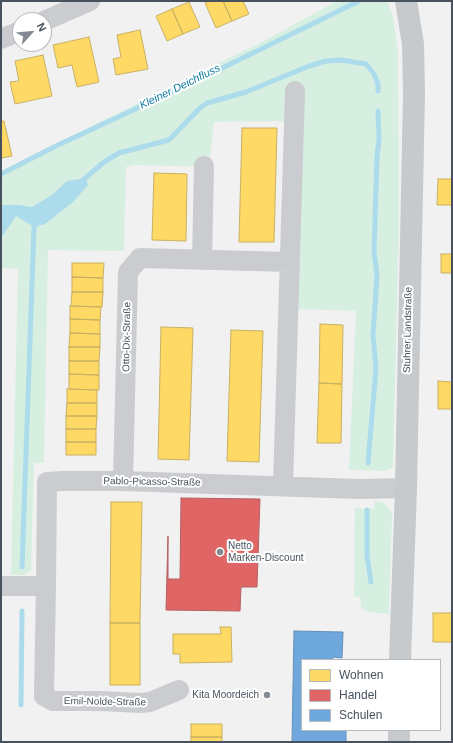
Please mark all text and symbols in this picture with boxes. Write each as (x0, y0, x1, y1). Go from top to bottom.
north arrow (12, 12, 52, 52)
text: N (35, 21, 49, 33)
water label: Kleiner Deichfluss (138, 62, 222, 112)
street label: Stuhrer Landstraße (401, 287, 415, 373)
street label: Otto-Dix-Straße (120, 302, 134, 372)
street label: Pablo-Picasso-Straße (103, 475, 201, 489)
place label: Netto Marken-Discount (228, 540, 304, 564)
marker: Netto Marken-Discount (215, 547, 225, 557)
legend (301, 659, 441, 731)
text: Wohnen (339, 668, 383, 682)
text: Handel (339, 688, 377, 702)
place label: Kita Moordeich (192, 689, 259, 701)
marker: Kita Moordeich (262, 690, 272, 700)
street label: Emil-Nolde-Straße (64, 695, 146, 709)
text: Schulen (339, 708, 382, 722)

